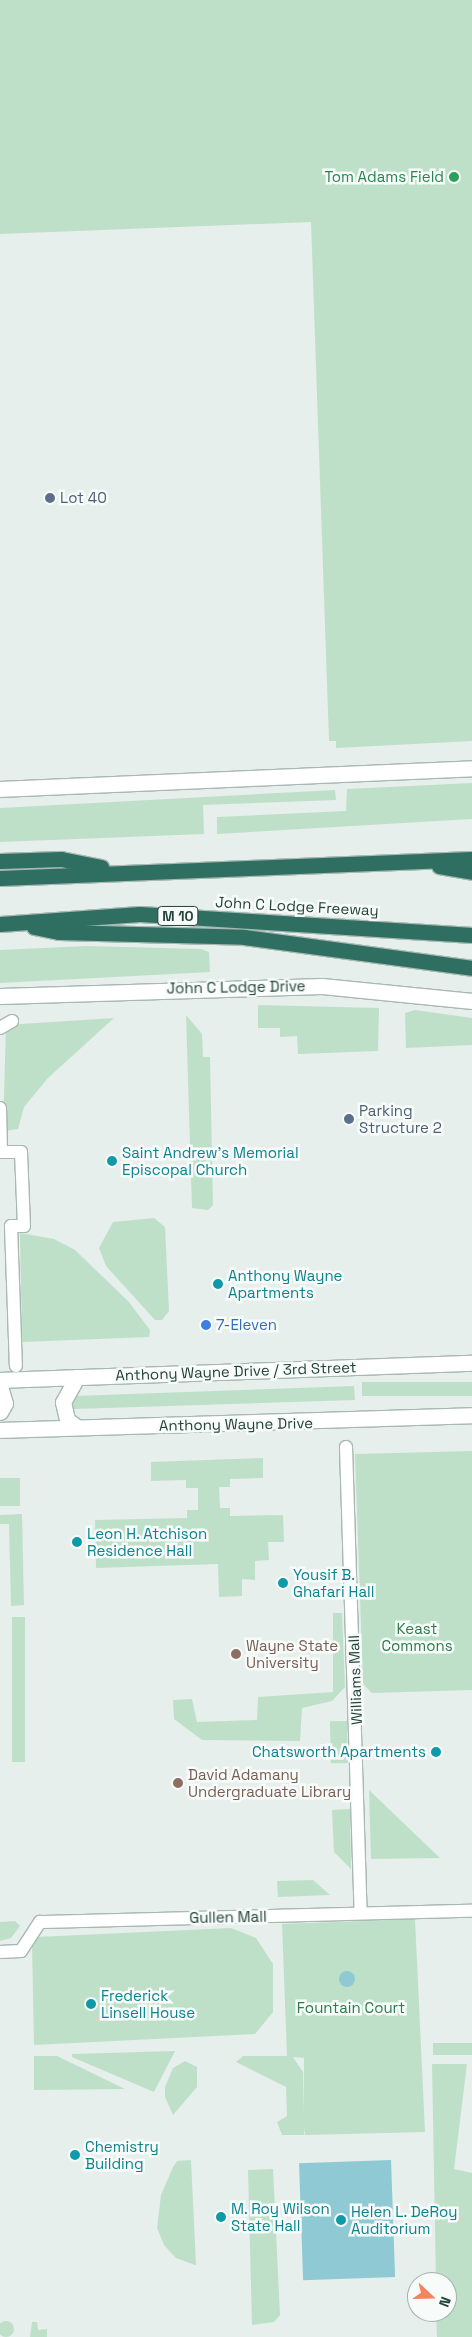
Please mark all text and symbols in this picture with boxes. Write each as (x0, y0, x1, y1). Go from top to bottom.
place label: Tom Adams Field (324, 168, 444, 186)
marker: Tom Adams Field (448, 171, 460, 183)
place label: Lot 40 (60, 489, 107, 507)
marker: Lot 40 (44, 492, 56, 504)
street label: John C Lodge Freeway (215, 893, 379, 919)
road number: M 10 (157, 904, 199, 928)
street label: John C Lodge Drive (166, 977, 306, 997)
place label: Parking Structure 2 (359, 1101, 442, 1136)
marker: Parking Structure 2 (343, 1113, 355, 1125)
place label: Saint Andrew's Memorial Episcopal Church (122, 1143, 299, 1178)
marker: Saint Andrew's Memorial Episcopal Church (106, 1155, 118, 1167)
place label: Anthony Wayne Apartments (228, 1266, 343, 1301)
marker: Anthony Wayne Apartments (212, 1278, 224, 1290)
place label: 7-Eleven (216, 1316, 277, 1334)
marker: 7-Eleven (200, 1319, 212, 1331)
street label: Anthony Wayne Drive / 3rd Street (115, 1358, 357, 1384)
street label: Anthony Wayne Drive (159, 1414, 313, 1434)
place label: Leon H. Atchison Residence Hall (87, 1524, 208, 1559)
marker: Leon H. Atchison Residence Hall (71, 1536, 83, 1548)
place label: Yousif B. Ghafari Hall (293, 1565, 374, 1600)
marker: Yousif B. Ghafari Hall (277, 1577, 289, 1589)
park label: Keast Commons (381, 1619, 453, 1654)
street label: Williams Mall (344, 1635, 366, 1725)
place label: Wayne State University (246, 1636, 338, 1671)
marker: Wayne State University (230, 1648, 242, 1660)
place label: Chatsworth Apartments (252, 1743, 426, 1761)
marker: Chatsworth Apartments (430, 1746, 442, 1758)
place label: David Adamany Undergraduate Library (188, 1765, 351, 1800)
marker: David Adamany Undergraduate Library (172, 1777, 184, 1789)
street label: Gullen Mall (189, 1907, 267, 1927)
place label: Frederick Linsell House (101, 1986, 195, 2021)
marker: Frederick Linsell House (85, 1998, 97, 2010)
park label: Fountain Court (297, 1999, 405, 2017)
place label: Chemistry Building (85, 2137, 159, 2172)
marker: Chemistry Building (69, 2149, 81, 2161)
place label: M. Roy Wilson State Hall (231, 2199, 330, 2234)
place label: Helen L. DeRoy Auditorium (351, 2202, 458, 2237)
marker: M. Roy Wilson State Hall (215, 2211, 227, 2223)
marker: Helen L. DeRoy Auditorium (335, 2214, 347, 2226)
north arrow (407, 2272, 457, 2322)
text: N (435, 2294, 455, 2310)

